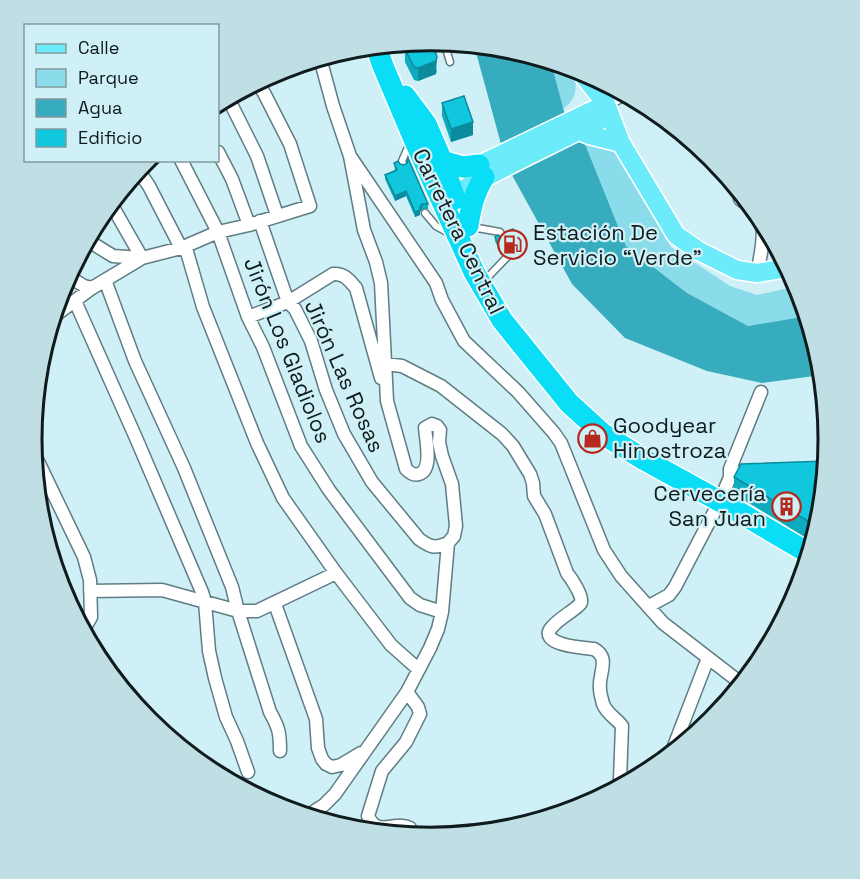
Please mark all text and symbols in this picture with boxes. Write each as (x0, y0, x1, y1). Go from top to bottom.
legend (24, 24, 219, 162)
text: Calle (78, 36, 119, 59)
text: Parque (78, 66, 139, 89)
text: Agua (78, 96, 122, 119)
text: Edificio (78, 126, 142, 149)
street label: Carretera Central (407, 144, 511, 318)
place label: Estación De Servicio “Verde” (533, 218, 702, 271)
fuel station icon: Estación De Servicio “Verde” (496, 229, 528, 261)
street label: Jirón Los Gladiolos (238, 253, 338, 447)
street label: Jirón Las Rosas (299, 295, 391, 457)
place label: Goodyear Hinostroza (613, 411, 727, 464)
shop icon: Goodyear Hinostroza (576, 422, 608, 454)
place label: Cervecería San Juan (654, 479, 766, 532)
building icon: Cervecería San Juan (771, 490, 803, 522)

